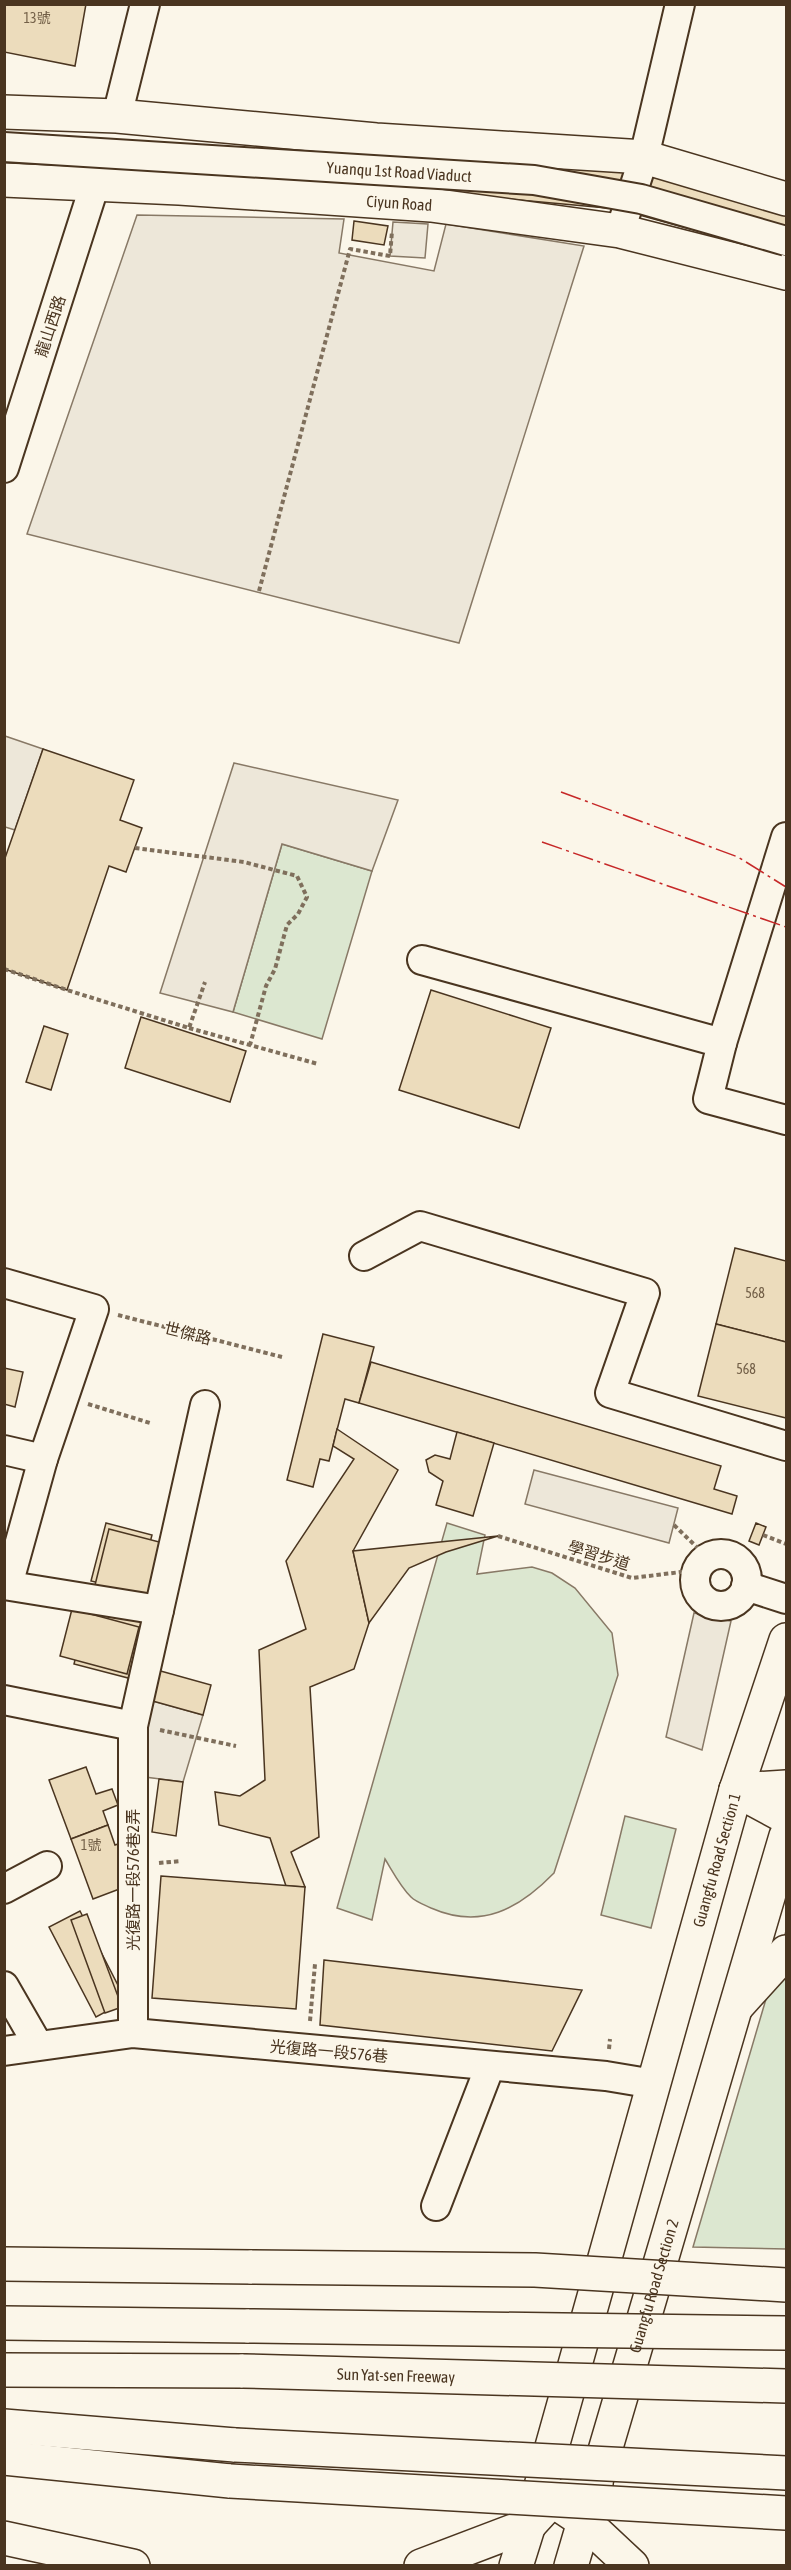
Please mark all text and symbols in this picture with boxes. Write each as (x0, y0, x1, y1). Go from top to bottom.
house number: 13號 (23, 10, 51, 26)
street label: Yuanqu 1st Road Viaduct (326, 158, 473, 185)
street label: Ciyun Road (366, 192, 433, 214)
street label: 龍山西路 (32, 293, 68, 359)
house number: 568 (745, 1285, 765, 1301)
street label: 世傑路 (163, 1318, 213, 1348)
house number: 568 (736, 1361, 756, 1377)
street label: 學習步道 (566, 1537, 632, 1573)
street label: Guangfu Road Section 1 (689, 1791, 744, 1929)
street label: 光復路一段576巷2弄 (124, 1809, 142, 1951)
house number: 1號 (81, 1837, 101, 1853)
street label: 光復路一段576巷 (269, 2037, 389, 2065)
street label: Guangfu Road Section 2 (625, 2217, 682, 2355)
street label: Sun Yat-sen Freeway (337, 2365, 456, 2387)

